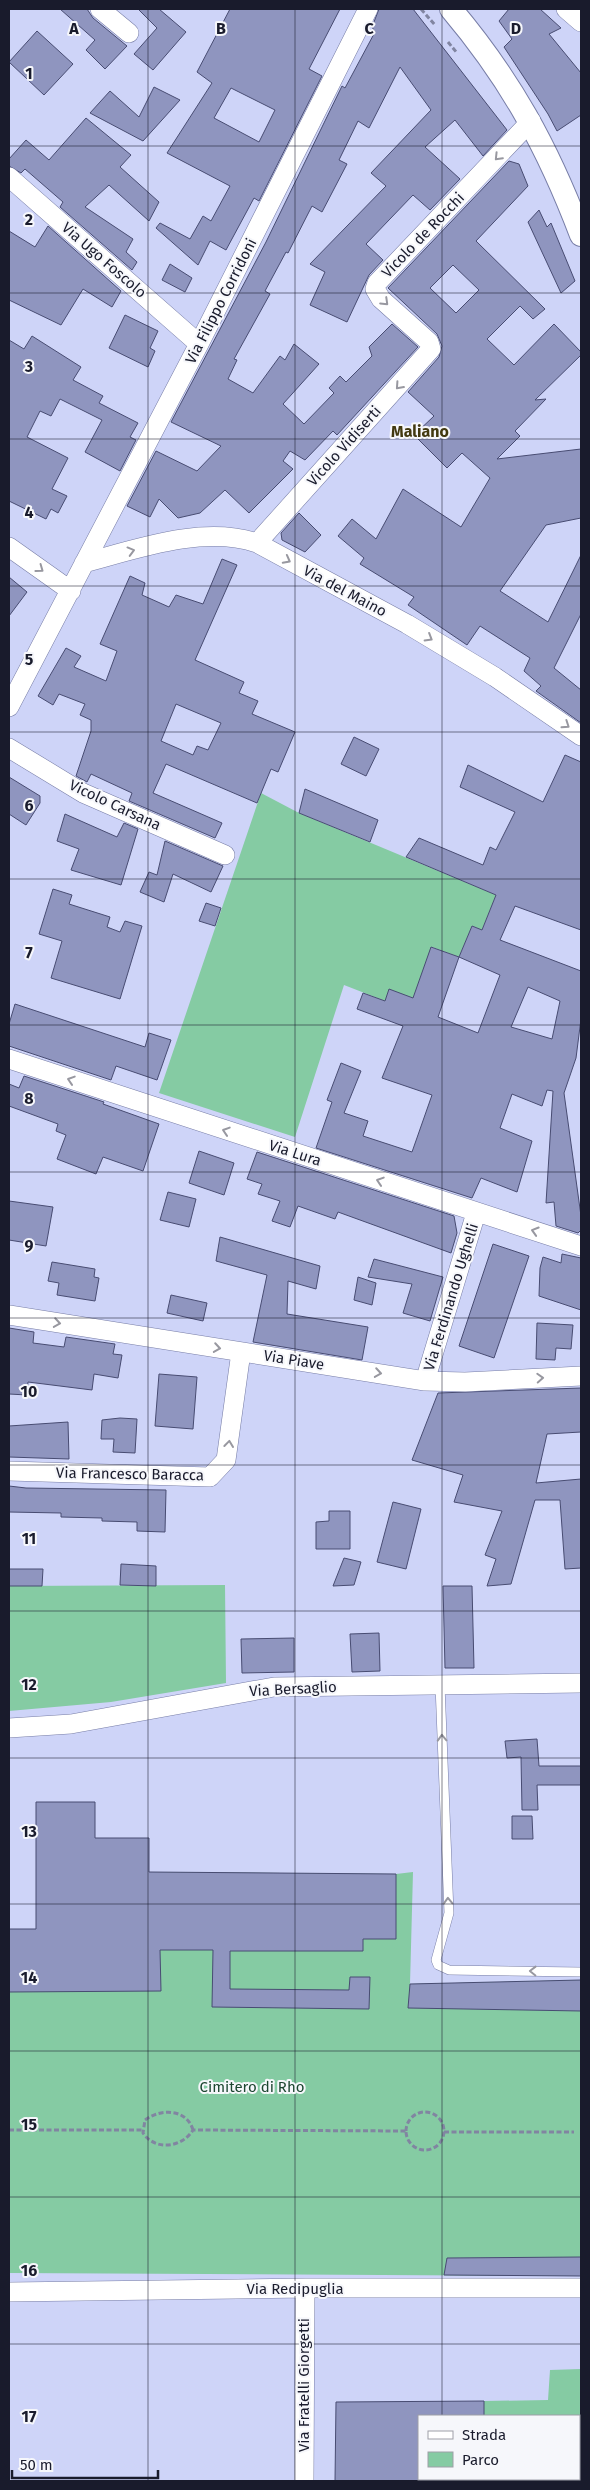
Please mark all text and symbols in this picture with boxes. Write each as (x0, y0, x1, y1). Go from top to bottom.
text: A (68, 19, 79, 38)
text: B (216, 19, 226, 38)
text: C (364, 19, 374, 38)
text: D (511, 19, 521, 38)
text: 1 (25, 64, 33, 83)
one-way arrow (495, 151, 504, 160)
street label: Vicolo de Rocchi (378, 189, 468, 281)
text: 2 (25, 210, 33, 229)
street label: Via Ugo Foscolo (58, 218, 150, 302)
street label: Via Filippo Corridoni (182, 235, 260, 367)
one-way arrow (379, 296, 388, 305)
text: 3 (24, 357, 33, 376)
one-way arrow (396, 380, 405, 389)
street label: Vicolo Vidiserti (303, 402, 385, 490)
district label: Maliano (391, 422, 449, 441)
text: 4 (24, 503, 34, 522)
one-way arrow (127, 546, 136, 557)
one-way arrow (282, 553, 291, 563)
street label: Via del Maino (300, 561, 390, 621)
one-way arrow (34, 563, 44, 572)
one-way arrow (424, 631, 433, 641)
text: 5 (25, 650, 34, 669)
one-way arrow (561, 719, 570, 728)
street label: Vicolo Carsana (66, 776, 164, 834)
text: 6 (24, 796, 34, 815)
text: 7 (25, 943, 33, 962)
one-way arrow (68, 1076, 76, 1086)
text: 8 (24, 1089, 34, 1108)
one-way arrow (222, 1126, 230, 1136)
street label: Via Lura (266, 1136, 324, 1170)
one-way arrow (376, 1177, 385, 1187)
street label: Via Ferdinando Ughelli (420, 1221, 482, 1373)
one-way arrow (531, 1227, 539, 1237)
text: 9 (25, 1236, 34, 1255)
one-way arrow (53, 1317, 61, 1327)
one-way arrow (214, 1342, 222, 1353)
street label: Via Piave (262, 1346, 326, 1374)
one-way arrow (374, 1368, 382, 1378)
one-way arrow (536, 1373, 544, 1384)
text: 10 (21, 1382, 37, 1401)
one-way arrow (223, 1439, 233, 1448)
street label: Via Francesco Baracca (56, 1464, 204, 1484)
text: 11 (22, 1529, 36, 1548)
text: 12 (21, 1675, 37, 1694)
street label: Via Bersaglio (249, 1678, 337, 1700)
one-way arrow (437, 1734, 448, 1742)
text: 13 (21, 1822, 37, 1841)
one-way arrow (443, 1897, 453, 1904)
one-way arrow (528, 1966, 536, 1976)
text: 14 (21, 1968, 37, 1987)
park label: Cimitero di Rho (200, 2078, 304, 2096)
text: 15 (21, 2115, 37, 2134)
text: 16 (21, 2261, 37, 2280)
street label: Via Redipuglia (246, 2280, 344, 2298)
street label: Via Fratelli Giorgetti (295, 2318, 313, 2452)
text: 17 (22, 2407, 37, 2426)
legend (418, 2415, 580, 2480)
text: Strada (462, 2426, 506, 2444)
scale bar (12, 2448, 159, 2480)
text: Parco (462, 2451, 499, 2469)
text: 50 m (20, 2456, 53, 2474)

